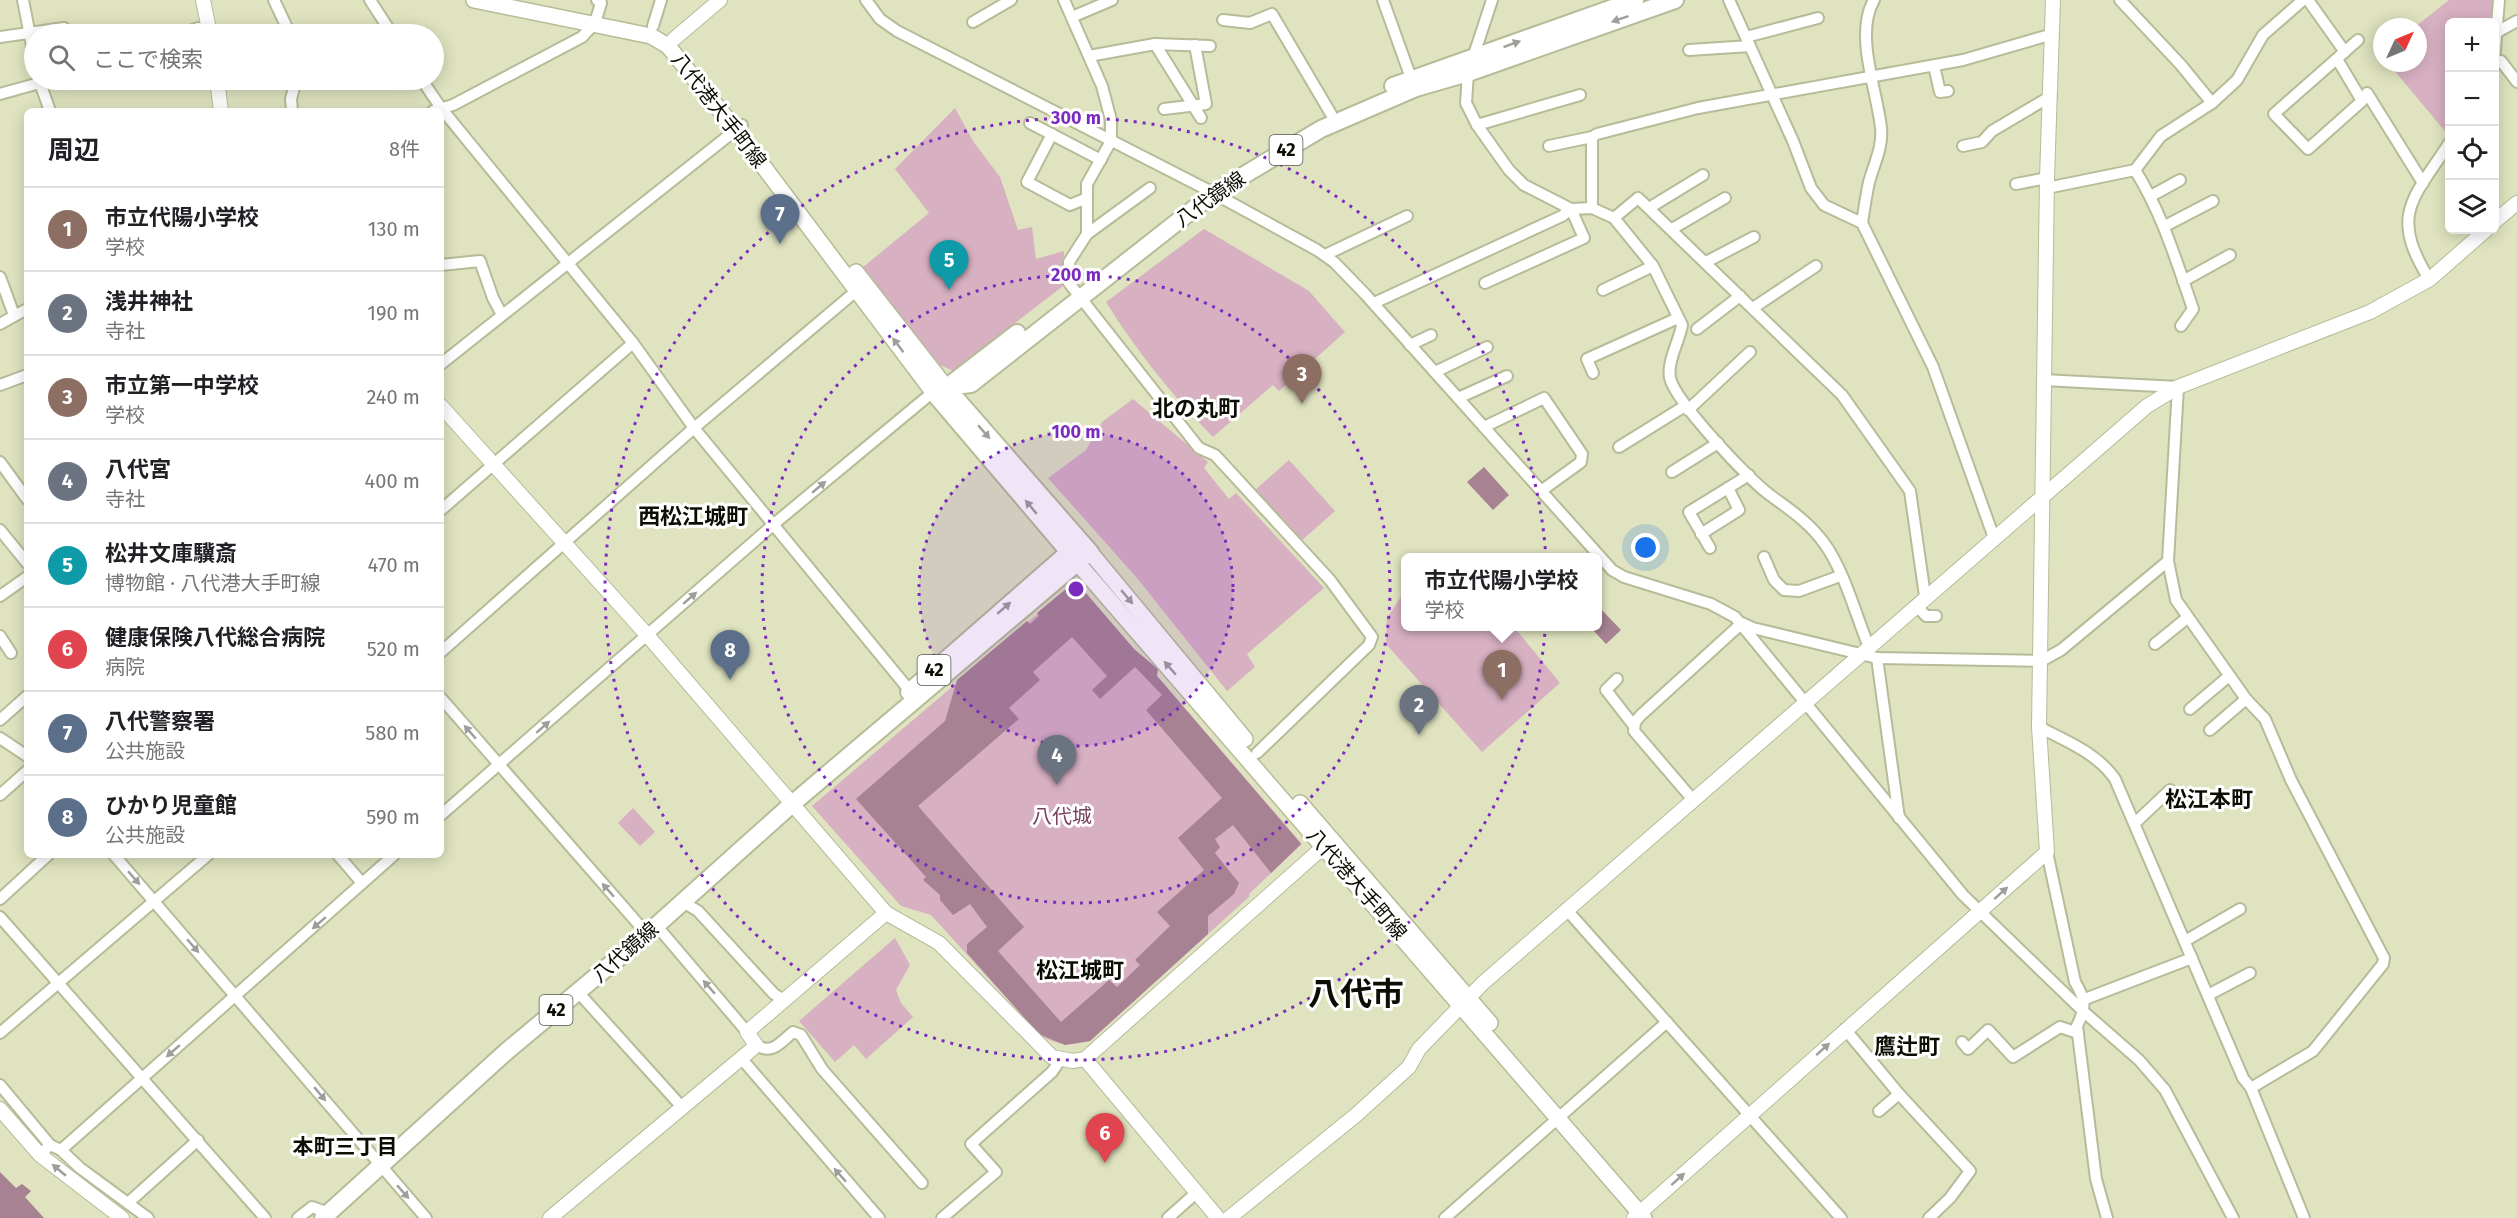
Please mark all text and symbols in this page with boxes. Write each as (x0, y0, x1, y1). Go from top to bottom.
one-way arrow (1610, 15, 1628, 25)
north arrow (2373, 18, 2427, 72)
map controls (2445, 18, 2499, 234)
button: + (2445, 18, 2499, 72)
search box (24, 24, 444, 90)
one-way arrow (1503, 38, 1521, 48)
icon: search (45, 41, 78, 74)
text: ここで検索 (93, 46, 203, 73)
street label: 八代港大手町線 (666, 47, 772, 173)
button: − (2445, 72, 2499, 126)
text: 300 m (1050, 107, 1101, 129)
button: locate (2445, 126, 2499, 180)
text: 周辺 (48, 135, 100, 166)
road number: 42 (1270, 135, 1302, 165)
text: 8件 (389, 137, 420, 161)
street label: 八代鏡線 (1170, 166, 1250, 232)
button: layers (2445, 180, 2499, 234)
pin: 7 (760, 194, 800, 244)
text: 市立代陽小学校 (105, 204, 259, 231)
text: 1 (63, 217, 72, 241)
text: 130 m (368, 217, 420, 241)
text: 学校 (105, 235, 145, 259)
pin: 5 (930, 240, 968, 290)
text: 200 m (1051, 264, 1101, 286)
text: 浅井神社 (105, 288, 193, 315)
text: 2 (62, 301, 73, 325)
text: 190 m (367, 301, 420, 325)
text: 寺社 (105, 319, 145, 343)
one-way arrow (892, 338, 904, 354)
pin: 3 (1282, 354, 1322, 404)
text: 市立第一中学校 (105, 372, 259, 399)
text: 3 (62, 385, 73, 409)
text: 240 m (366, 385, 420, 409)
district label: 北の丸町 (1152, 395, 1240, 422)
text: 学校 (105, 403, 145, 427)
text: 100 m (1052, 421, 1100, 443)
one-way arrow (978, 424, 991, 440)
text: 八代宮 (105, 456, 171, 483)
text: 4 (62, 469, 73, 493)
text: 400 m (365, 469, 420, 493)
one-way arrow (811, 481, 826, 494)
text: 寺社 (105, 487, 145, 511)
one-way arrow (1024, 499, 1037, 515)
district label: 西松江城町 (638, 503, 748, 530)
your location (1631, 533, 1660, 562)
text: 松井文庫驥斎 (105, 540, 237, 567)
text: 5 (62, 553, 73, 577)
text: 470 m (368, 553, 420, 577)
popup (1401, 553, 1602, 631)
text: 市立代陽小学校 (1424, 567, 1579, 594)
text: 博物館 · 八代港大手町線 (105, 571, 320, 595)
centre of rings (1066, 579, 1086, 599)
one-way arrow (1121, 589, 1134, 605)
one-way arrow (682, 592, 697, 605)
text: 学校 (1424, 598, 1464, 622)
one-way arrow (996, 602, 1011, 615)
text: 健康保険八代総合病院 (105, 624, 325, 651)
pin: 8 (710, 630, 750, 680)
text: 6 (62, 637, 73, 661)
text: 520 m (367, 637, 420, 661)
pin: 1 (1482, 650, 1522, 700)
text: 病院 (105, 655, 145, 679)
road number: 42 (918, 655, 950, 685)
one-way arrow (1164, 661, 1177, 676)
pin: 2 (1400, 686, 1438, 735)
text: 八代警察署 (105, 708, 215, 735)
text: 7 (63, 721, 72, 745)
text: 580 m (365, 721, 420, 745)
one-way arrow (535, 721, 550, 734)
one-way arrow (464, 725, 477, 740)
pin: 4 (1038, 736, 1076, 785)
text: 公共施設 (105, 739, 185, 763)
district label: 松江本町 (2165, 786, 2253, 813)
text: ひかり児童館 (105, 792, 237, 819)
park label: 八代城 (1032, 804, 1092, 828)
text: 8 (62, 805, 73, 829)
text: 590 m (366, 805, 420, 829)
text: 公共施設 (105, 823, 185, 847)
street label: 八代港大手町線 (1302, 823, 1412, 945)
one-way arrow (127, 871, 141, 886)
one-way arrow (602, 883, 615, 898)
one-way arrow (1993, 887, 2008, 900)
one-way arrow (311, 916, 327, 929)
street label: 八代鏡線 (587, 917, 663, 987)
one-way arrow (186, 938, 199, 954)
district label: 松江城町 (1036, 957, 1124, 984)
district label: 八代市 (1308, 975, 1404, 1013)
one-way arrow (703, 979, 716, 995)
road number: 42 (540, 995, 572, 1025)
district label: 鷹辻町 (1874, 1033, 1940, 1060)
one-way arrow (1815, 1043, 1830, 1056)
one-way arrow (165, 1044, 180, 1058)
one-way arrow (313, 1086, 326, 1102)
pin: 6 (1086, 1114, 1124, 1163)
district label: 本町三丁目 (293, 1134, 398, 1160)
one-way arrow (52, 1164, 67, 1177)
one-way arrow (833, 1167, 847, 1182)
one-way arrow (1670, 1172, 1685, 1186)
one-way arrow (397, 1184, 410, 1200)

